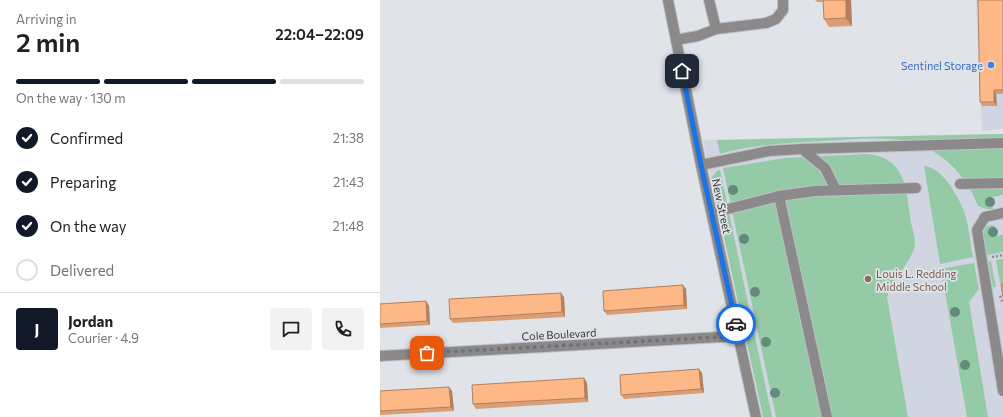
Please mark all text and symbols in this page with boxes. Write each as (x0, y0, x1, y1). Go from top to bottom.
text: Arriving in (16, 11, 76, 27)
text: 22:04–22:09 (275, 25, 364, 43)
text: 2 min (16, 26, 80, 57)
pin (665, 54, 699, 88)
place label: Sentinel Storage (901, 59, 983, 72)
icon: home (671, 60, 693, 82)
marker: Sentinel Storage (986, 60, 996, 70)
text: On the way · 130 m (16, 90, 126, 106)
icon: check (16, 127, 38, 149)
text: Confirmed (50, 129, 123, 147)
text: 21:38 (333, 130, 364, 146)
icon: check (16, 171, 38, 193)
text: Preparing (50, 173, 116, 191)
text: 21:43 (333, 174, 364, 190)
street label: New Street (710, 177, 734, 235)
icon: check (16, 215, 38, 237)
text: On the way (50, 217, 127, 235)
text: 21:48 (332, 218, 364, 234)
text: Delivered (50, 261, 114, 279)
place label: Louis L. Redding Middle School (876, 267, 957, 293)
marker: Louis L. Redding Middle School (863, 274, 873, 284)
courier (716, 304, 756, 344)
button: chat (270, 308, 312, 350)
button: phone (322, 308, 364, 350)
text: Jordan (68, 312, 113, 330)
icon: car (725, 313, 747, 335)
text: J (35, 320, 39, 338)
street label: Cole Boulevard (521, 326, 597, 342)
text: Courier · 4.9 (68, 330, 139, 346)
pin (410, 336, 444, 370)
icon: bag (416, 342, 438, 364)

